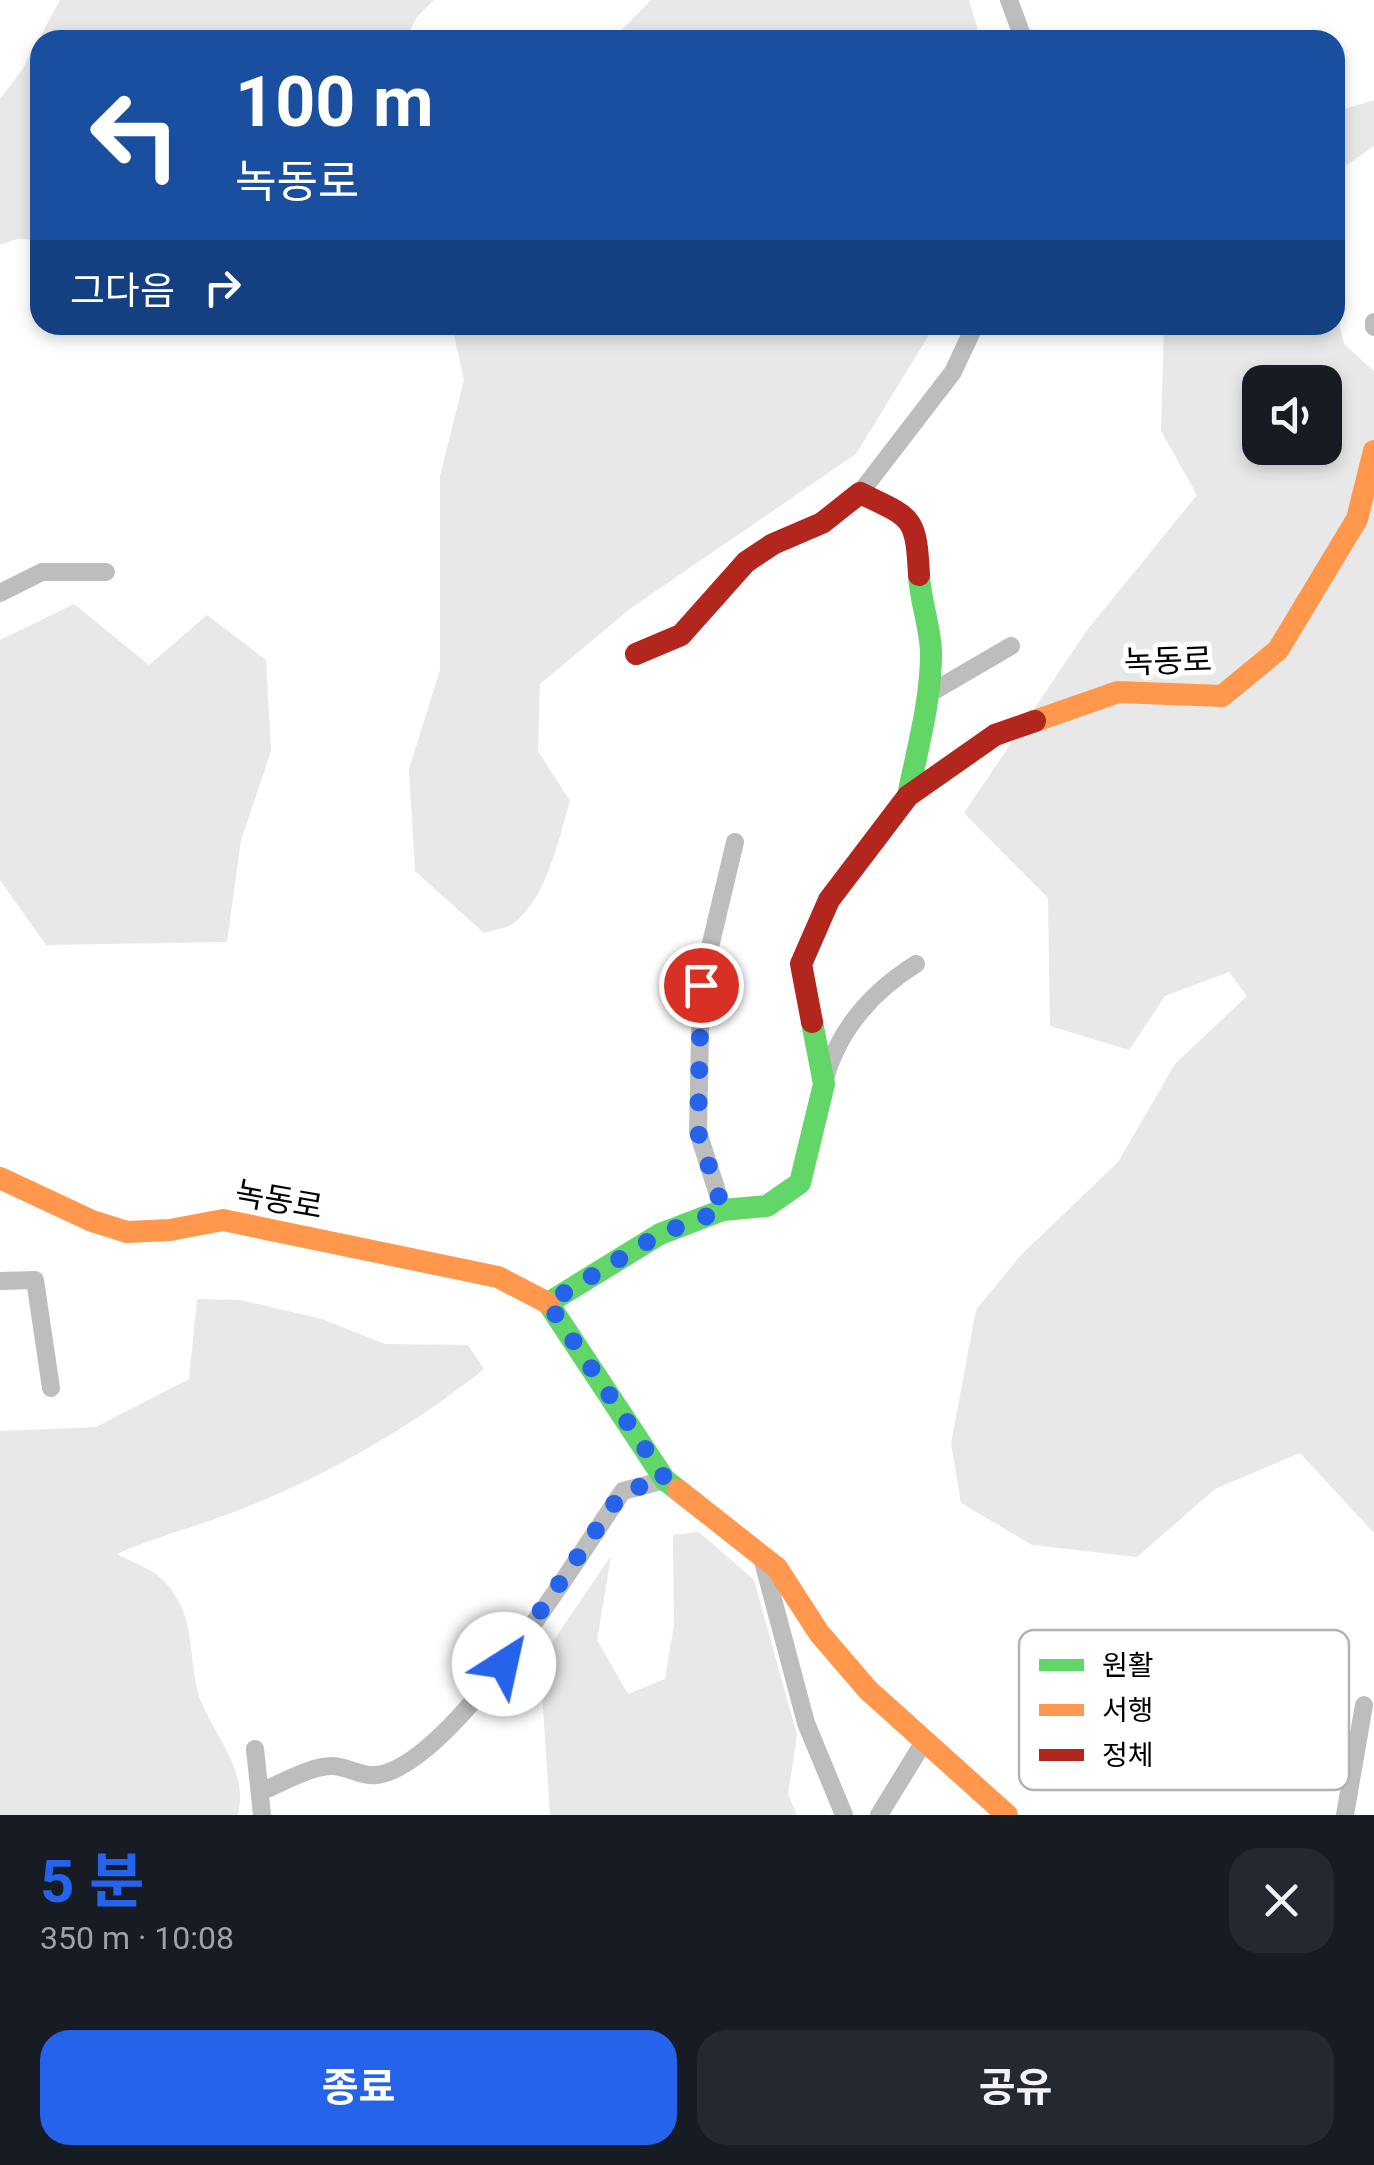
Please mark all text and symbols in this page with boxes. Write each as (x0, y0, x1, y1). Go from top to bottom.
text: 100 m (235, 61, 434, 143)
icon: left (70, 70, 200, 200)
text: 녹동로 (235, 155, 359, 208)
icon: right (195, 260, 250, 315)
text: 그다음 (70, 269, 175, 313)
map controls (1242, 365, 1342, 465)
button: sound (1242, 365, 1342, 465)
street label: 녹동로 (1123, 640, 1213, 682)
pin (659, 943, 744, 1028)
icon: arrive (674, 958, 729, 1013)
street label: 녹동로 (232, 1174, 326, 1226)
position arrow (452, 1612, 556, 1716)
legend (1019, 1630, 1349, 1790)
text: 원활 (1102, 1649, 1154, 1682)
text: 서행 (1102, 1694, 1154, 1727)
text: 정체 (1102, 1739, 1154, 1772)
text: 5 분 (40, 1846, 145, 1917)
button: close (1229, 1848, 1334, 1953)
text: 350 m · 10:08 (40, 1919, 234, 1957)
button: 종료 (40, 2030, 677, 2145)
button: 공유 (697, 2030, 1334, 2145)

